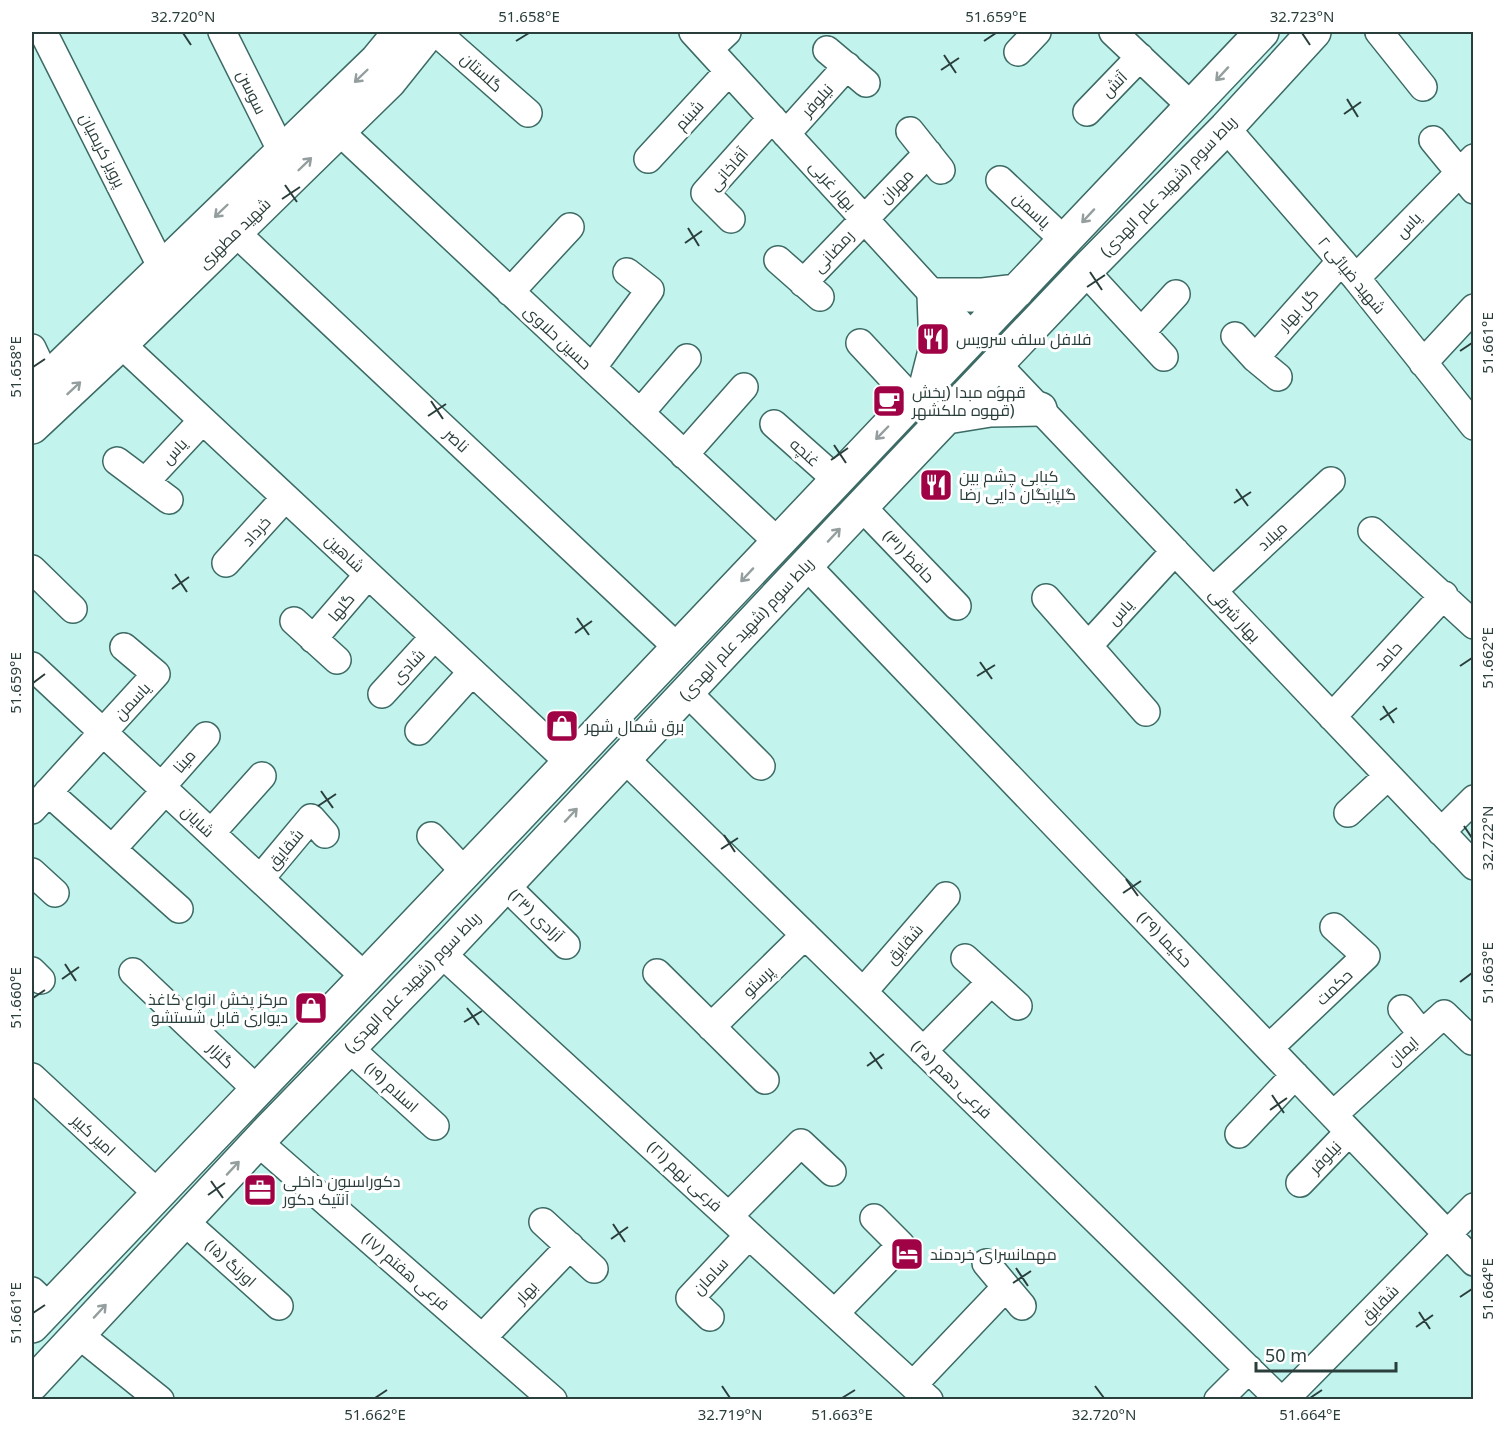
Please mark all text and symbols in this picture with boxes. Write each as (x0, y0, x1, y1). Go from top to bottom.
text: 32.720°N (151, 6, 215, 26)
text: 51.658°E (498, 6, 560, 26)
text: 51.659°E (965, 6, 1027, 26)
text: 32.723°N (1270, 6, 1334, 26)
street label: گلستان (456, 47, 508, 97)
street label: سوسن (232, 66, 272, 118)
street label: آتش (1096, 66, 1132, 102)
one-way arrow (1215, 66, 1229, 81)
one-way arrow (354, 68, 369, 83)
street label: نیلوفر (796, 79, 838, 122)
street label: شبنم (670, 95, 709, 135)
street label: پرویز کریمیان (74, 109, 132, 192)
street label: رباط سوم (شهید علم الهدی) (1095, 111, 1242, 262)
street label: آقاخانی (703, 142, 753, 195)
street label: بهار غربی (805, 155, 861, 215)
one-way arrow (297, 157, 312, 171)
street label: مهران (874, 164, 918, 208)
street label: یاسمن (1008, 187, 1056, 234)
street label: شهید مطهری (193, 193, 275, 273)
one-way arrow (214, 204, 229, 218)
street label: یاس (1390, 207, 1426, 243)
one-way arrow (1081, 208, 1095, 223)
street label: رمضانی (807, 225, 859, 277)
street label: شهید ضیائی ۲ (1313, 232, 1391, 318)
street label: گل بهار (1272, 283, 1323, 336)
street label: حسین حلاوی (519, 300, 597, 374)
text: 51.661°E (1477, 312, 1497, 374)
restaurant icon: فلافل سلف سرویس (915, 321, 951, 357)
place label: فلافل سلف سرویس (956, 328, 1091, 350)
text: 51.658°E (5, 336, 25, 398)
one-way arrow (67, 380, 82, 395)
place label: قهوه مبدا (پخش قهوه ملکشهر) (911, 381, 1026, 421)
cafe icon: قهوه مبدا (پخش قهوه ملکشهر) (871, 383, 907, 419)
street label: ناصر (439, 422, 474, 457)
one-way arrow (874, 426, 889, 441)
street label: یاس (156, 433, 192, 469)
street label: غنچه (785, 433, 825, 472)
place label: کبابی چشم بین گلپایگان دایی رضا (959, 465, 1076, 505)
restaurant icon: کبابی چشم بین گلپایگان دایی رضا (918, 467, 954, 503)
street label: خرداد (237, 511, 275, 551)
street label: میلاد (1252, 517, 1292, 555)
street label: حافظ (۳۱) (878, 525, 940, 587)
one-way arrow (827, 528, 841, 543)
street label: شاهین (320, 529, 370, 577)
street label: رباط سوم (شهید علم الهدی) (674, 553, 819, 706)
one-way arrow (740, 567, 754, 582)
street label: بهار شرقی (1204, 583, 1266, 647)
street label: گلها (323, 588, 359, 626)
street label: یاس (1102, 594, 1138, 630)
text: 51.662°E (1477, 627, 1497, 689)
street label: حامد (1369, 637, 1407, 675)
street label: شادی (386, 644, 430, 688)
text: 51.659°E (5, 652, 25, 714)
street label: یاسمن (109, 677, 156, 725)
shop icon: برق شمال شهر (544, 708, 580, 744)
place label: برق شمال شهر (584, 715, 684, 737)
street label: مینا (168, 745, 200, 777)
street label: شایان (177, 800, 219, 842)
text: 32.722°N (1477, 806, 1497, 870)
one-way arrow (564, 807, 578, 822)
street label: شقایق (262, 824, 308, 874)
street label: آزادی (۲۳) (504, 884, 569, 947)
street label: حکیما (۲۹) (1133, 906, 1197, 972)
street label: رباط سوم (شهید علم الهدی) (339, 907, 486, 1058)
street label: شقایق (880, 919, 928, 969)
text: 51.663°E (1477, 942, 1497, 1004)
street label: پرستو (737, 960, 780, 1002)
street label: حکمت (1311, 964, 1357, 1010)
text: 51.660°E (5, 967, 25, 1029)
place label: مرکز پخش انواع کاغذ دیواری قابل شستشو (148, 988, 288, 1028)
shop icon: مرکز پخش انواع کاغذ دیواری قابل شستشو (293, 990, 329, 1026)
street label: ایمان (1383, 1031, 1423, 1071)
street label: فرعی دهم (۲۵) (906, 1035, 997, 1124)
street label: گلزار (202, 1036, 239, 1073)
street label: اسلام (۱۹) (360, 1057, 424, 1118)
street label: امیر کبیر (67, 1108, 121, 1161)
street label: فرعی نهم (۲۱) (642, 1136, 727, 1217)
street label: نیلوفر (1303, 1136, 1346, 1179)
one-way arrow (226, 1161, 240, 1176)
place label: دکوراسیون داخلی آنتیک دکور (282, 1170, 400, 1210)
office icon: دکوراسیون داخلی آنتیک دکور (242, 1172, 278, 1208)
street label: فرعی هفتم (۱۷) (357, 1227, 454, 1316)
street label: اورنگ (۱۵) (201, 1234, 261, 1292)
hotel icon: مهمانسرای خردمند (889, 1236, 925, 1272)
place label: مهمانسرای خردمند (930, 1243, 1057, 1265)
street label: سامان (687, 1253, 733, 1299)
text: 51.664°E (1477, 1258, 1497, 1320)
street label: بهار (509, 1276, 542, 1309)
street label: شقایق (1355, 1280, 1403, 1328)
text: 51.661°E (5, 1282, 25, 1344)
one-way arrow (93, 1303, 107, 1318)
scale bar (1256, 1335, 1396, 1373)
text: 50 m (1265, 1343, 1307, 1367)
text: 51.662°E (344, 1404, 406, 1424)
text: 32.719°N (698, 1404, 762, 1424)
text: 51.663°E (811, 1404, 873, 1424)
text: 32.720°N (1072, 1404, 1136, 1424)
text: 51.664°E (1279, 1404, 1341, 1424)

